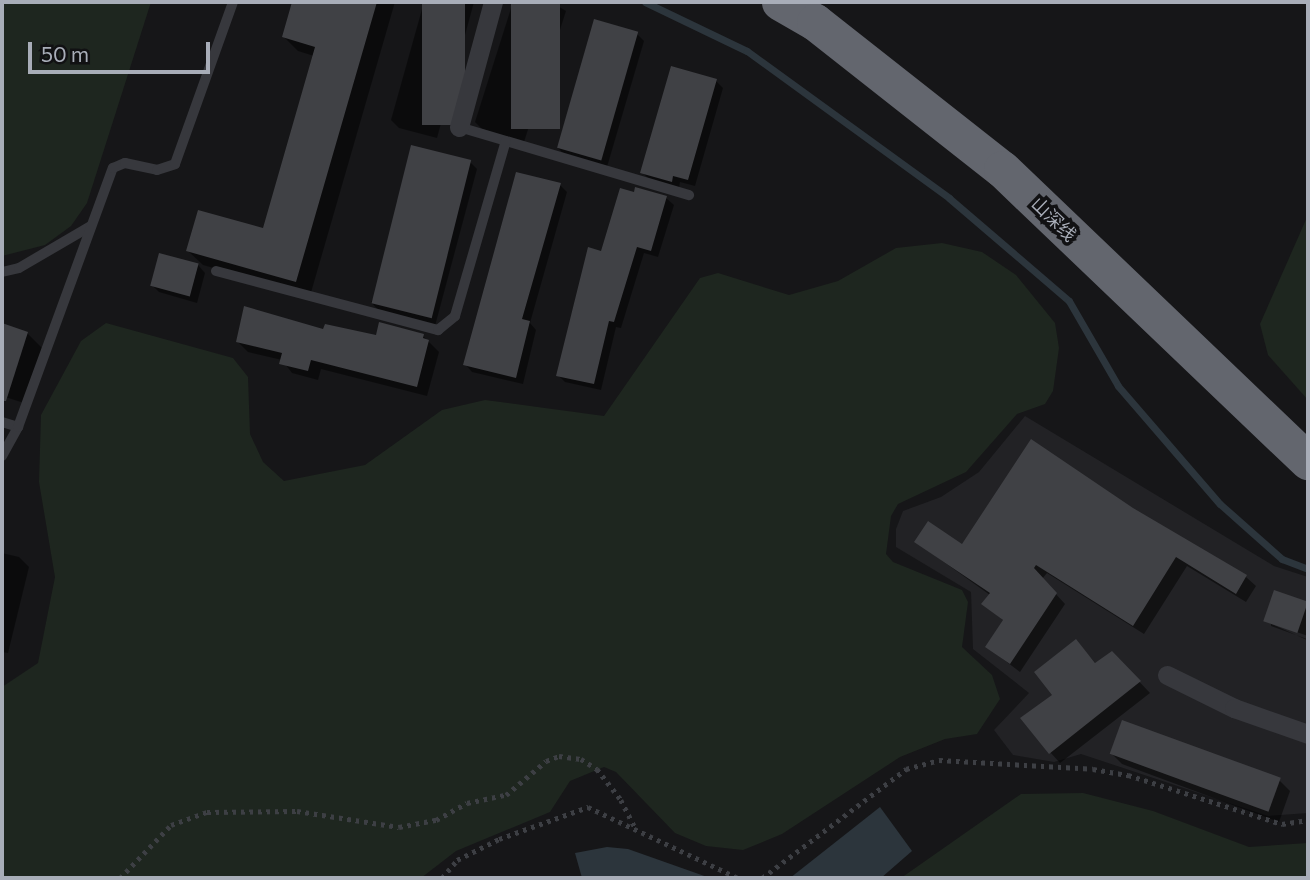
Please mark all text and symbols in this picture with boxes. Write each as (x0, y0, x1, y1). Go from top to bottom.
scale bar (32, 28, 214, 72)
text: 50 m (41, 41, 89, 66)
street label: 山深线 (1027, 192, 1081, 246)

